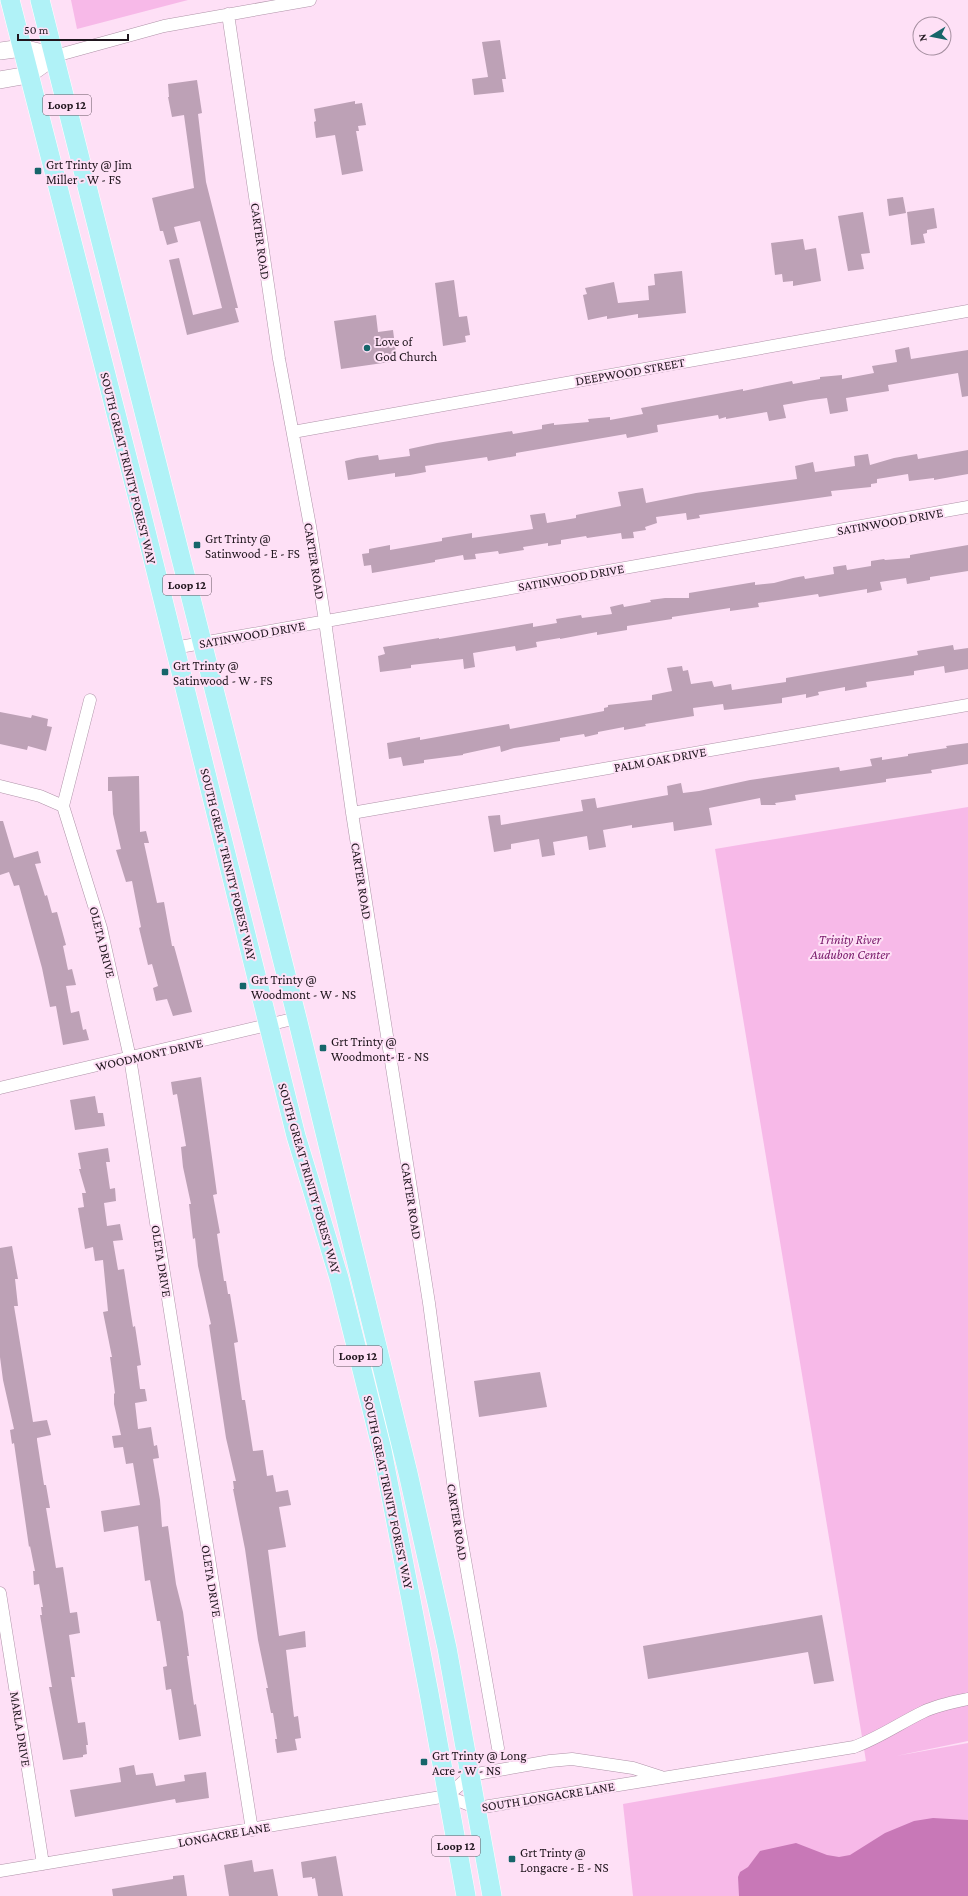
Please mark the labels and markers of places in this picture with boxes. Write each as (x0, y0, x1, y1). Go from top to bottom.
place label: Grt Trinty @ Jim Miller - W - FS (46, 157, 133, 187)
marker: Grt Trinty @ Jim Miller - W - FS (33, 166, 43, 176)
place label: Love of God Church (375, 334, 437, 364)
marker: Love of God Church (362, 343, 372, 353)
place label: Grt Trinty @ Satinwood - E - FS (205, 531, 300, 561)
marker: Grt Trinty @ Satinwood - E - FS (192, 540, 202, 550)
place label: Grt Trinty @ Satinwood - W - FS (173, 658, 273, 688)
marker: Grt Trinty @ Satinwood - W - FS (160, 667, 170, 677)
place label: Grt Trinty @ Woodmont - W - NS (251, 972, 356, 1002)
marker: Grt Trinty @ Woodmont - W - NS (238, 981, 248, 991)
place label: Grt Trinty @ Woodmont- E - NS (331, 1034, 429, 1064)
marker: Grt Trinty @ Woodmont- E - NS (318, 1043, 328, 1053)
place label: Grt Trinty @ Long Acre - W - NS (432, 1748, 527, 1778)
marker: Grt Trinty @ Long Acre - W - NS (419, 1757, 429, 1767)
place label: Grt Trinty @ Longacre - E - NS (520, 1845, 609, 1875)
marker: Grt Trinty @ Longacre - E - NS (507, 1854, 517, 1864)

